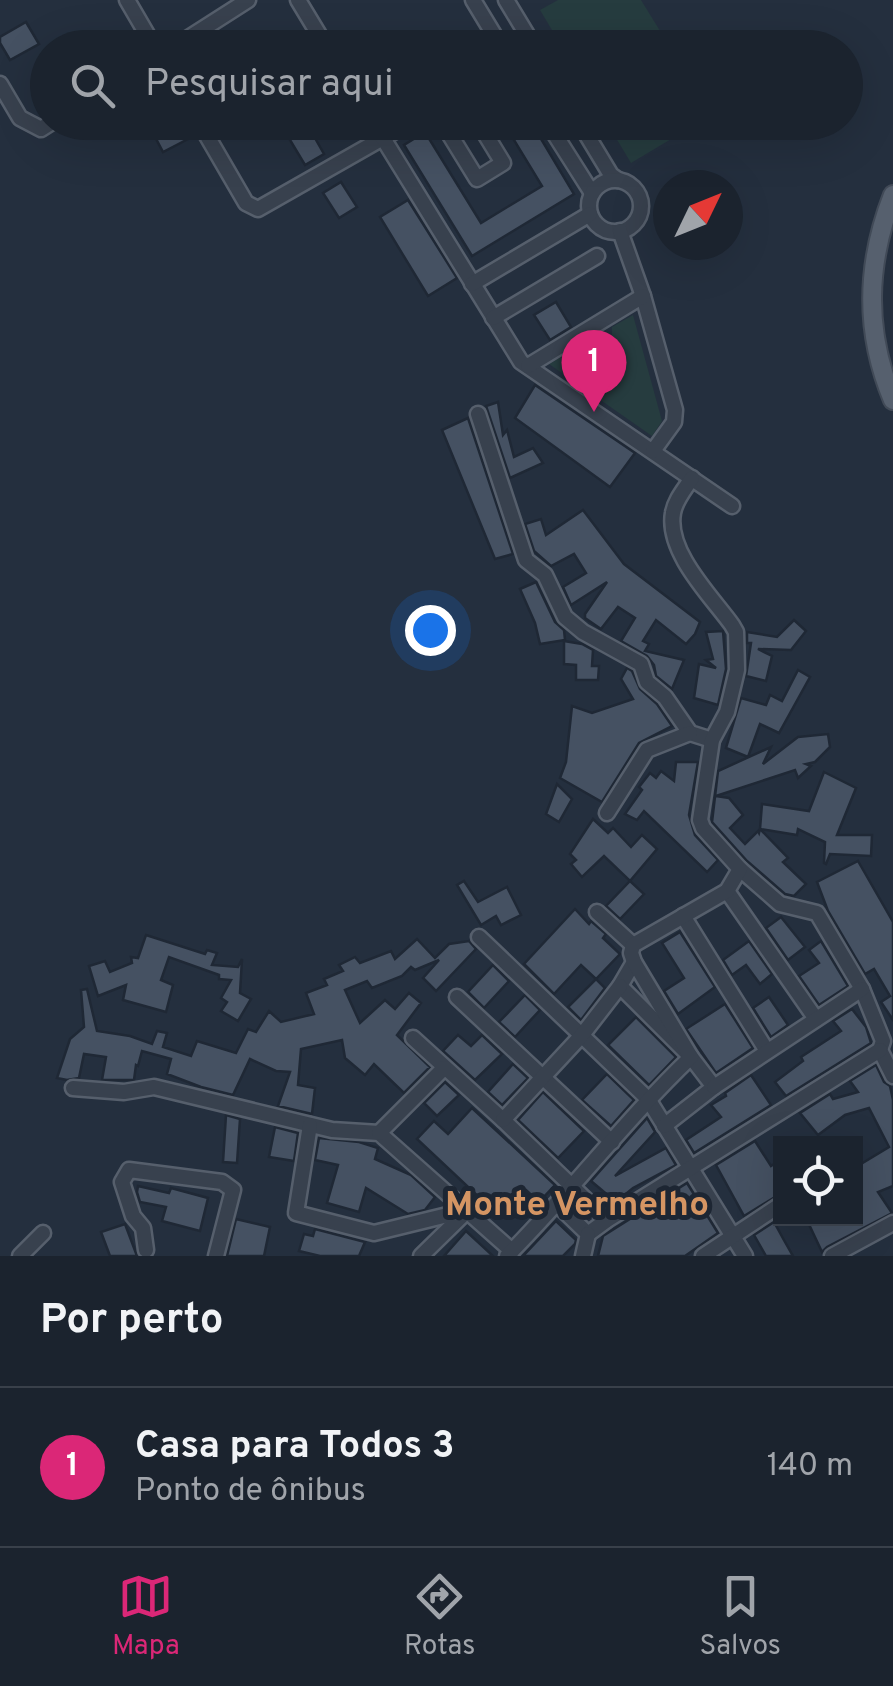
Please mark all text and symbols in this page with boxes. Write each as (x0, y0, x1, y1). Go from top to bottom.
search box (30, 30, 863, 140)
icon: search (65, 58, 120, 113)
text: Pesquisar aqui (145, 61, 394, 110)
north arrow (653, 170, 743, 260)
pin: 1 (562, 330, 626, 412)
your location (405, 605, 456, 656)
map controls (773, 1136, 863, 1226)
button: locate (773, 1136, 863, 1226)
district label: Monte Vermelho (445, 1184, 709, 1228)
text: Por perto (40, 1295, 224, 1348)
text: Casa para Todos 3 (135, 1423, 455, 1472)
text: 1 (66, 1447, 79, 1487)
text: 140 m (767, 1447, 853, 1487)
text: Ponto de ônibus (135, 1472, 366, 1512)
tab: Mapa (112, 1569, 180, 1665)
tab: Rotas (404, 1569, 475, 1665)
tab: Salvos (699, 1569, 781, 1665)

